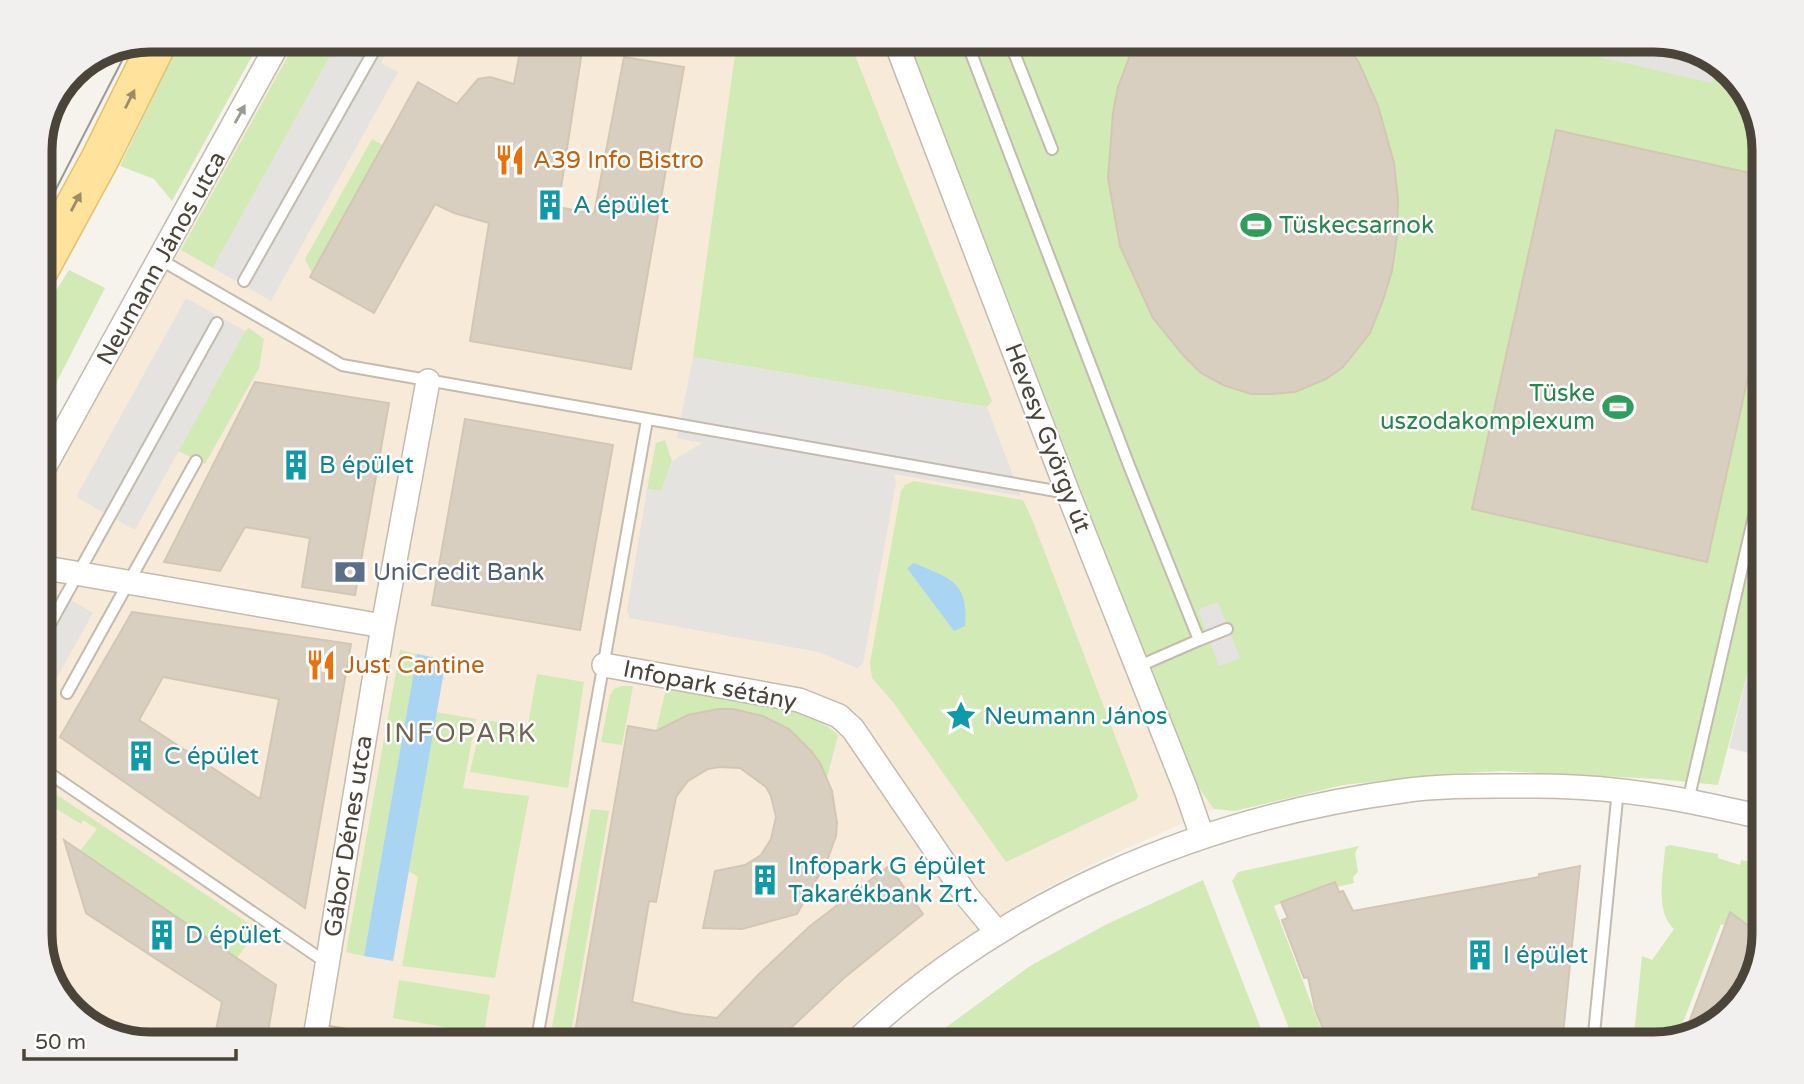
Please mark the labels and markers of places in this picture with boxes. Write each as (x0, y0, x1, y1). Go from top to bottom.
restaurant icon: A39 Info Bistro (493, 143, 527, 177)
place label: A39 Info Bistro (533, 146, 704, 175)
building icon: A épület (533, 188, 567, 222)
place label: A épület (573, 191, 669, 220)
sports icon: Tüskecsarnok (1239, 208, 1273, 242)
place label: Tüskecsarnok (1279, 211, 1434, 240)
place label: Tüske uszodakomplexum (1380, 379, 1595, 436)
sports icon: Tüske uszodakomplexum (1601, 390, 1635, 424)
building icon: B épület (279, 448, 313, 482)
place label: B épület (319, 451, 414, 480)
bank icon: UniCredit Bank (333, 555, 367, 589)
place label: UniCredit Bank (373, 558, 544, 587)
restaurant icon: Just Cantine (304, 648, 338, 682)
place label: Just Cantine (344, 651, 484, 680)
place icon: Neumann János (944, 699, 978, 733)
place label: Neumann János (984, 702, 1168, 731)
building icon: C épület (124, 739, 158, 773)
place label: C épület (164, 742, 259, 771)
place label: Infopark G épület Takarékbank Zrt. (788, 852, 986, 909)
building icon: Infopark G épület Takarékbank Zrt. (748, 863, 782, 897)
building icon: D épület (145, 918, 179, 952)
place label: D épület (185, 921, 281, 950)
building icon: I épület (1463, 938, 1497, 972)
place label: I épület (1503, 941, 1588, 970)

